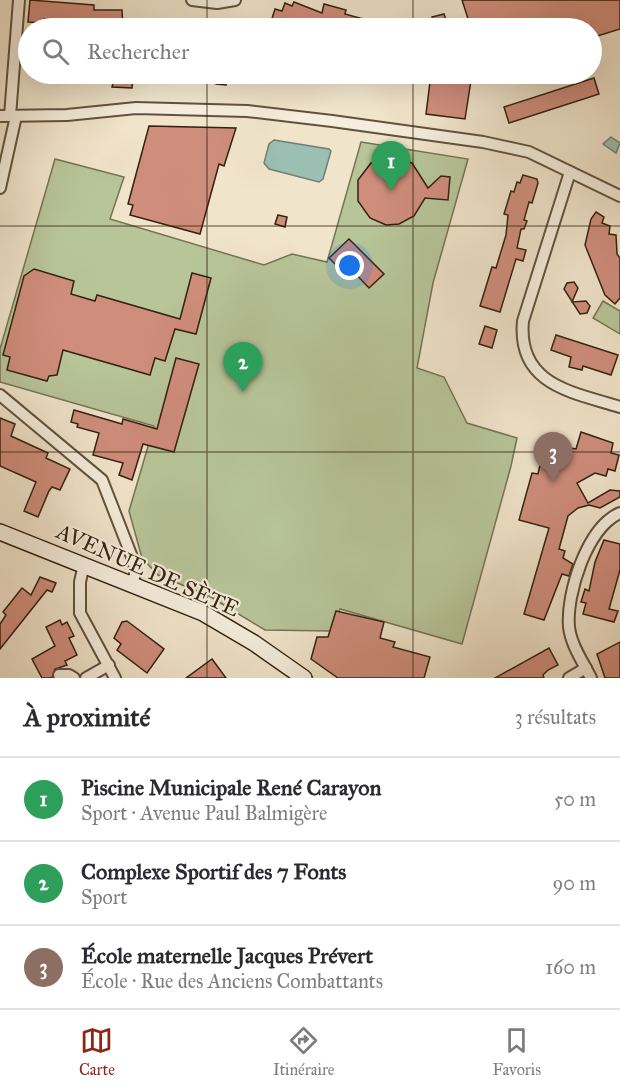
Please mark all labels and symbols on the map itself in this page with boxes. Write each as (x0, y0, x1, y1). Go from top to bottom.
pin: 1 (372, 142, 410, 191)
your location (335, 251, 364, 280)
pin: 2 (224, 342, 262, 392)
pin: 3 (534, 432, 572, 482)
street label: AVENUE DE SÈTE (51, 517, 244, 623)

